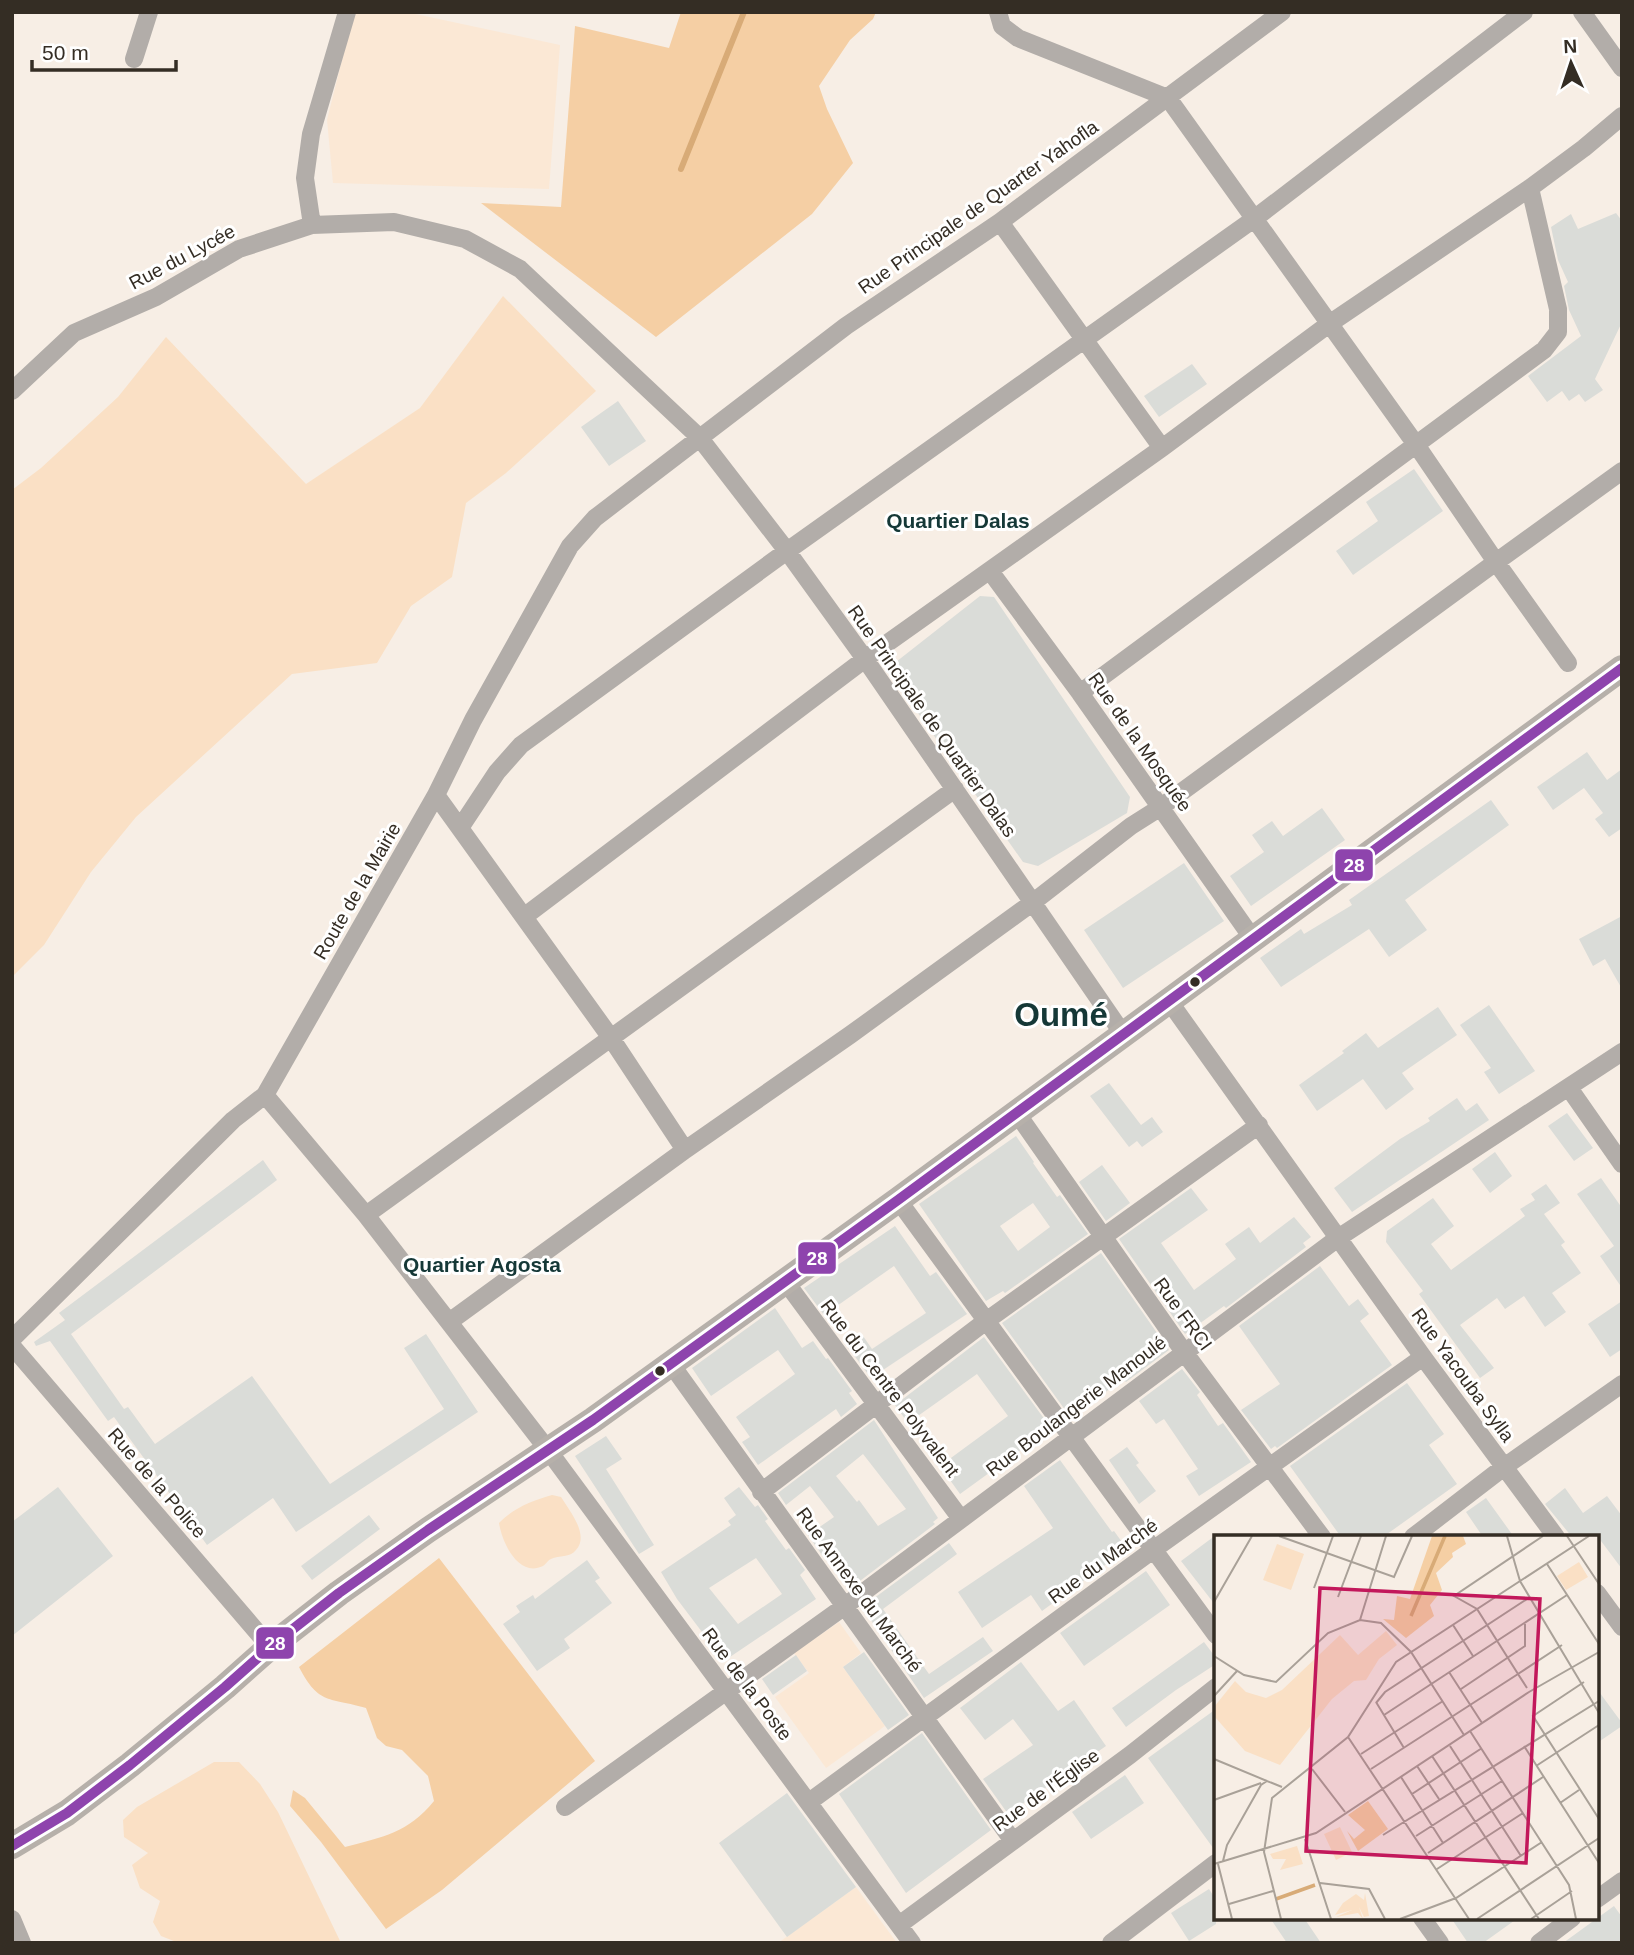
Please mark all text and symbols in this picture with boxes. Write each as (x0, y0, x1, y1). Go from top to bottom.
scale bar (32, 28, 175, 72)
north arrow (1536, 28, 1606, 98)
text: N (1563, 36, 1578, 57)
text: 50 m (42, 41, 89, 64)
street label: Rue Principale de Quarter Yahofla (854, 116, 1102, 298)
street label: Rue du Lycée (126, 220, 238, 294)
district label: Quartier Dalas (886, 509, 1030, 532)
street label: Rue Principale de Quartier Dalas (844, 601, 1020, 841)
street label: Rue de la Mosquée (1084, 668, 1196, 816)
street label: Route de la Mairie (309, 819, 405, 963)
line badge: 28 (1334, 848, 1374, 882)
text: 28 (1343, 855, 1365, 876)
unlabelled marker (1188, 975, 1202, 989)
district label: Oumé (1014, 996, 1108, 1033)
line badge: 28 (797, 1241, 837, 1275)
text: 28 (806, 1248, 828, 1269)
district label: Quartier Agosta (403, 1253, 561, 1276)
street label: Rue FRCI (1150, 1274, 1216, 1354)
street label: Rue du Centre Polyvalent (816, 1295, 964, 1481)
street label: Rue Yacouba Sylla (1408, 1304, 1519, 1446)
street label: Rue Boulangerie Manoulé (982, 1331, 1170, 1481)
unlabelled marker (653, 1364, 667, 1378)
street label: Rue de la Police (104, 1424, 210, 1542)
street label: Rue Annexe du Marché (792, 1504, 926, 1676)
street label: Rue du Marché (1044, 1514, 1162, 1608)
inset map (1214, 1535, 1599, 1920)
street label: Rue de la Poste (698, 1624, 796, 1744)
line badge: 28 (255, 1626, 295, 1660)
text: 28 (264, 1633, 286, 1654)
street label: Rue de l'Église (989, 1744, 1103, 1836)

